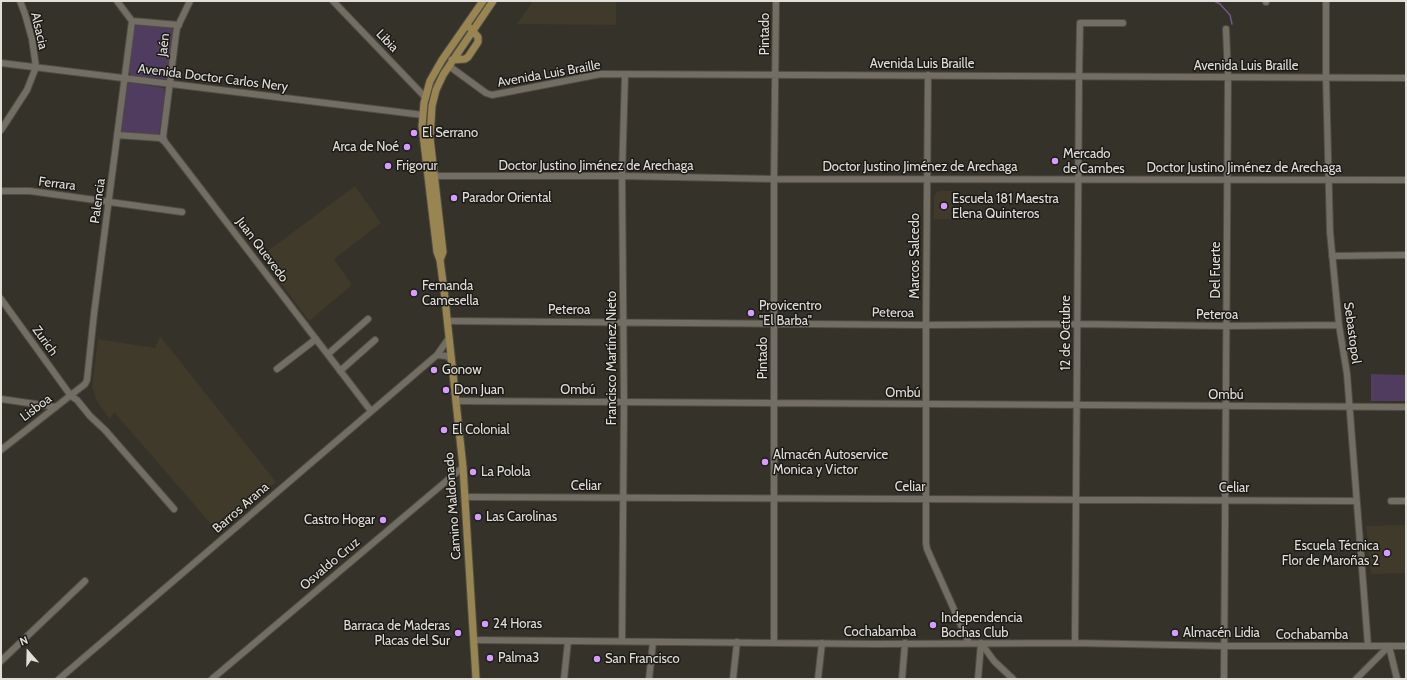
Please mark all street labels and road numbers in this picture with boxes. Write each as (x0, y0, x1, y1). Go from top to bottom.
street label: Alsacia (27, 11, 51, 51)
street label: Pintado (757, 13, 773, 55)
street label: Libia (373, 26, 401, 56)
street label: Jaén (155, 32, 173, 58)
street label: Avenida Luis Braille (870, 56, 974, 72)
street label: Avenida Luis Braille (496, 57, 602, 91)
street label: Avenida Luis Braille (1194, 58, 1298, 74)
street label: Avenida Doctor Carlos Nery (137, 61, 289, 95)
street label: Doctor Justino Jiménez de Arechaga (498, 158, 694, 174)
street label: Doctor Justino Jiménez de Arechaga (822, 159, 1018, 175)
street label: Doctor Justino Jiménez de Arechaga (1146, 160, 1342, 176)
street label: Ferrara (37, 174, 77, 194)
street label: Palencia (87, 177, 109, 225)
street label: Marcos Salcedo (907, 213, 923, 299)
street label: Juan Quevedo (233, 215, 291, 285)
street label: Del Fuerte (1208, 242, 1224, 298)
street label: Francisco Martínez Nieto (604, 291, 620, 425)
street label: 12 de Octubre (1058, 295, 1074, 371)
street label: Sebastopol (1340, 301, 1364, 365)
street label: Peteroa (548, 302, 590, 318)
street label: Peteroa (872, 305, 914, 321)
street label: Peteroa (1196, 307, 1238, 323)
street label: Zurich (29, 323, 61, 359)
street label: Pintado (755, 337, 771, 379)
street label: Ombú (560, 382, 596, 398)
street label: Ombú (885, 385, 921, 401)
street label: Ombú (1208, 387, 1244, 403)
street label: Lisboa (17, 391, 55, 425)
street label: Camino Maldonado (441, 452, 465, 560)
street label: Celiar (571, 478, 601, 494)
street label: Barros Arana (210, 479, 272, 537)
street label: Celiar (895, 479, 925, 495)
street label: Celiar (1219, 480, 1249, 496)
street label: Osvaldo Cruz (297, 535, 363, 593)
street label: Cochabamba (844, 624, 916, 640)
street label: Cochabamba (1276, 627, 1348, 643)

